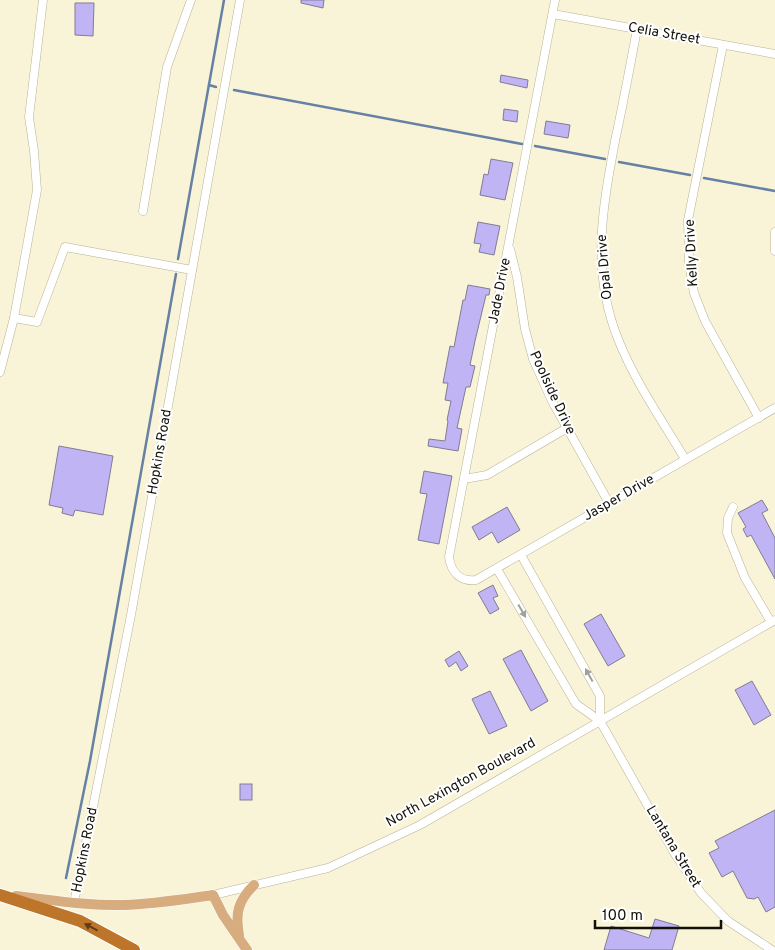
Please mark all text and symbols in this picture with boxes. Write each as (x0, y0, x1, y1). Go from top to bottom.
street label: Celia Street (627, 19, 701, 49)
street label: Kelly Drive (682, 219, 702, 287)
street label: Opal Drive (594, 233, 616, 301)
street label: Jade Drive (485, 256, 515, 326)
street label: Poolside Drive (525, 348, 579, 438)
street label: Hopkins Road (144, 408, 176, 496)
street label: Jasper Drive (580, 471, 658, 525)
one-way arrow (517, 605, 526, 618)
one-way arrow (584, 669, 593, 682)
street label: North Lexington Boulevard (383, 735, 539, 831)
street label: Lantana Street (642, 803, 704, 891)
street label: Hopkins Road (68, 806, 102, 894)
scale bar (595, 898, 721, 930)
text: 100 m (602, 907, 643, 926)
one-way arrow (84, 923, 98, 932)

